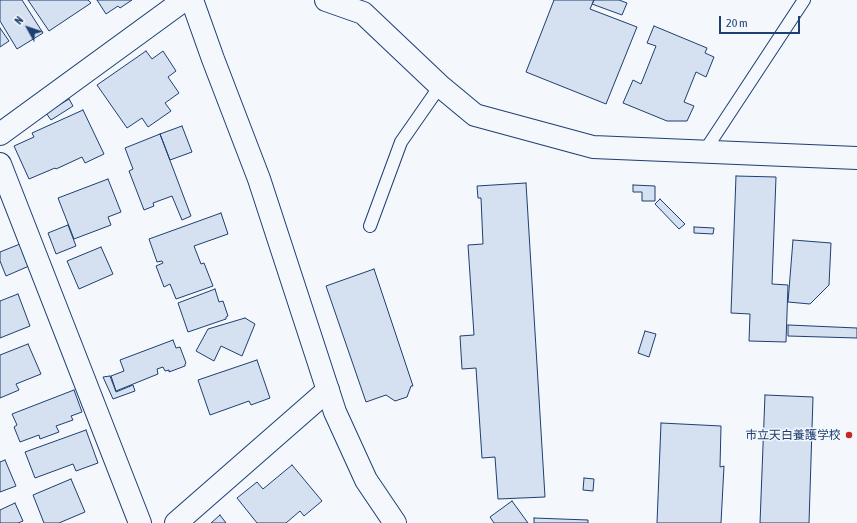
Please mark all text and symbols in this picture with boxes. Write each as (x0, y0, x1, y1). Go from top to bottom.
north arrow (8, 8, 48, 48)
scale bar (721, 8, 802, 34)
text: N (12, 14, 25, 27)
text: 20 m (726, 16, 748, 30)
place label: 市立天白養護学校 (745, 428, 841, 442)
marker: 市立天白養護学校 (844, 430, 854, 440)

